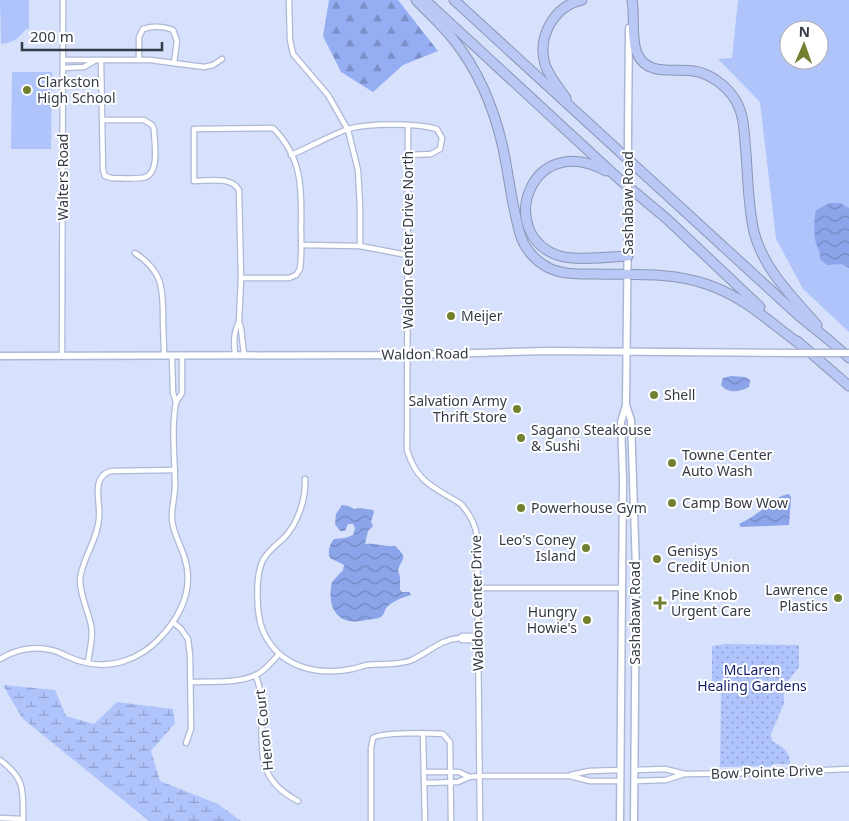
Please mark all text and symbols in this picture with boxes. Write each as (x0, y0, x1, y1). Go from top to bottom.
scale bar (22, 20, 162, 52)
north arrow (779, 20, 829, 70)
text: N (798, 22, 810, 41)
text: 200 m (30, 26, 74, 46)
place label: Clarkston High School (37, 72, 116, 107)
marker: Clarkston High School (21, 84, 33, 96)
street label: Walters Road (53, 134, 72, 220)
street label: Waldon Center Drive North (398, 151, 417, 329)
street label: Sashabaw Road (618, 151, 637, 255)
place label: Meijer (461, 306, 503, 325)
marker: Meijer (445, 310, 457, 322)
street label: Waldon Road (381, 343, 469, 364)
place label: Shell (664, 385, 695, 404)
marker: Shell (648, 389, 660, 401)
place label: Salvation Army Thrift Store (408, 391, 508, 426)
marker: Salvation Army Thrift Store (511, 403, 523, 415)
place label: Sagano Steakouse & Sushi (531, 420, 652, 455)
marker: Sagano Steakouse & Sushi (515, 432, 527, 444)
place label: Towne Center Auto Wash (682, 445, 773, 480)
marker: Towne Center Auto Wash (666, 457, 678, 469)
place label: Camp Bow Wow (682, 493, 788, 512)
marker: Camp Bow Wow (666, 497, 678, 509)
place label: Powerhouse Gym (531, 498, 647, 517)
marker: Powerhouse Gym (515, 502, 527, 514)
place label: Leo's Coney Island (499, 530, 577, 565)
street label: Waldon Center Drive (466, 535, 487, 671)
place label: Genisys Credit Union (667, 541, 750, 576)
marker: Leo's Coney Island (580, 542, 592, 554)
marker: Genisys Credit Union (651, 553, 663, 565)
street label: Sashabaw Road (625, 561, 644, 665)
place label: Lawrence Plastics (765, 580, 828, 615)
place label: Pine Knob Urgent Care (671, 585, 751, 620)
marker: Lawrence Plastics (832, 592, 844, 604)
marker: Pine Knob Urgent Care (653, 596, 667, 610)
place label: Hungry Howie's (527, 602, 578, 637)
marker: Hungry Howie's (581, 614, 593, 626)
park label: McLaren Healing Gardens (697, 660, 807, 695)
street label: Heron Court (250, 689, 277, 771)
street label: Bow Pointe Drive (711, 760, 824, 783)

